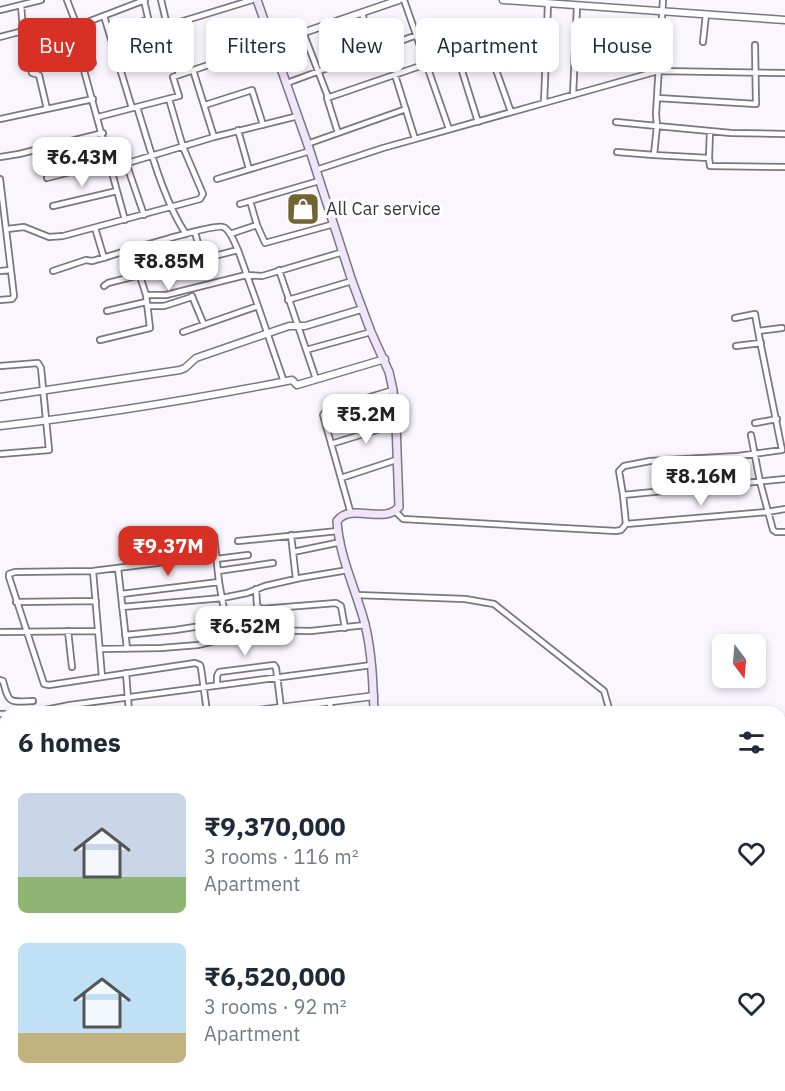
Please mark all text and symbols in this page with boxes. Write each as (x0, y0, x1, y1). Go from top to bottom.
chip: Buy (18, 18, 96, 72)
chip: Rent (108, 18, 194, 72)
chip: Filters (206, 18, 307, 72)
chip: New (319, 18, 404, 72)
chip: Apartment (416, 18, 559, 72)
chip: House (571, 18, 673, 72)
pin: ₹6.43M (33, 137, 131, 188)
text: ₹6.43M (46, 143, 118, 170)
shop icon: All Car service (285, 191, 321, 227)
place label: All Car service (326, 197, 441, 220)
pin: ₹8.85M (120, 241, 218, 292)
text: ₹8.85M (133, 247, 205, 274)
pin: ₹5.2M (324, 394, 408, 445)
text: ₹5.2M (336, 400, 396, 427)
pin: ₹8.16M (652, 456, 750, 507)
text: ₹8.16M (665, 462, 737, 489)
pin: ₹9.37M (119, 526, 217, 577)
text: ₹9.37M (132, 532, 204, 559)
pin: ₹6.52M (196, 606, 294, 657)
text: ₹6.52M (209, 612, 281, 639)
north arrow (712, 634, 766, 688)
map controls (712, 634, 766, 688)
text: 6 homes (18, 725, 121, 759)
icon: filters (735, 726, 768, 759)
text: ₹9,370,000 (204, 809, 346, 843)
icon: home (66, 817, 138, 889)
icon: heart (735, 837, 768, 870)
text: 3 rooms · 116 m² (204, 843, 359, 870)
text: Apartment (204, 870, 300, 897)
text: ₹6,520,000 (204, 959, 346, 993)
icon: home (66, 967, 138, 1039)
icon: heart (735, 987, 768, 1020)
text: 3 rooms · 92 m² (204, 993, 347, 1020)
text: Apartment (204, 1020, 300, 1047)

